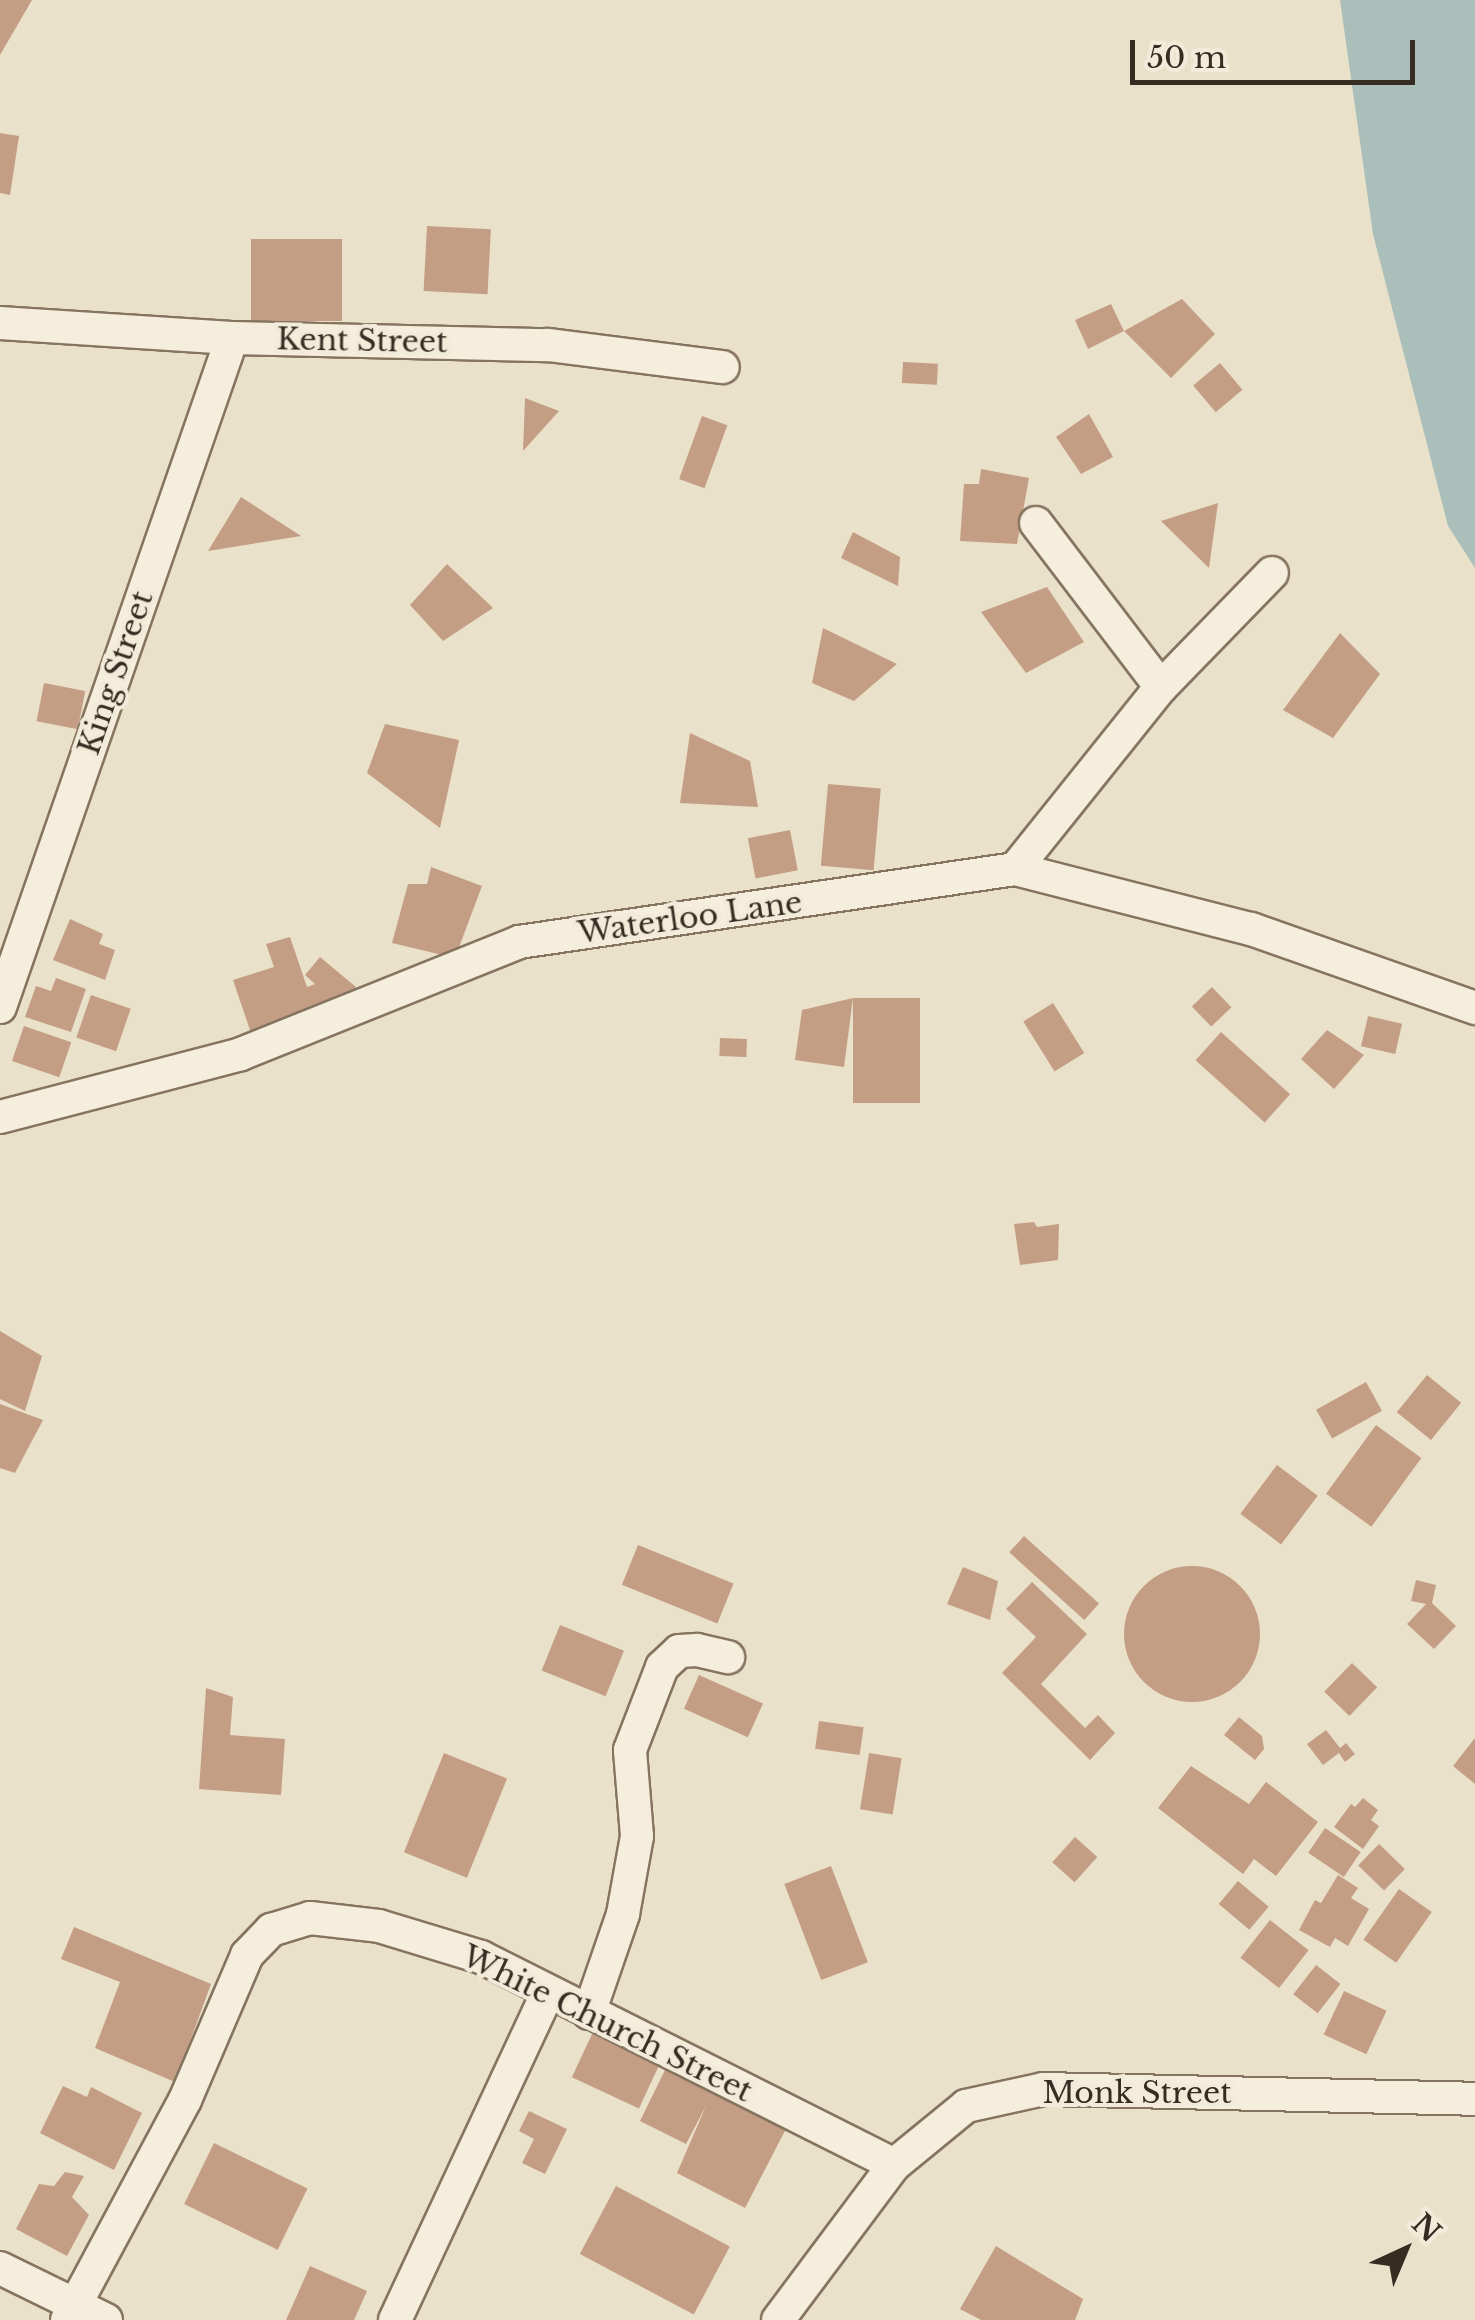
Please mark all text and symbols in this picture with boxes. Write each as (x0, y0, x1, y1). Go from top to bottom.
scale bar (1135, 20, 1420, 82)
text: 50 m (1147, 39, 1226, 76)
street label: Kent Street (276, 322, 448, 360)
street label: King Street (71, 586, 161, 760)
street label: Waterloo Lane (576, 884, 804, 952)
street label: White Church Street (456, 1938, 758, 2110)
street label: Monk Street (1042, 2075, 1232, 2111)
north arrow (1355, 2200, 1455, 2300)
text: N (1405, 2206, 1448, 2250)

